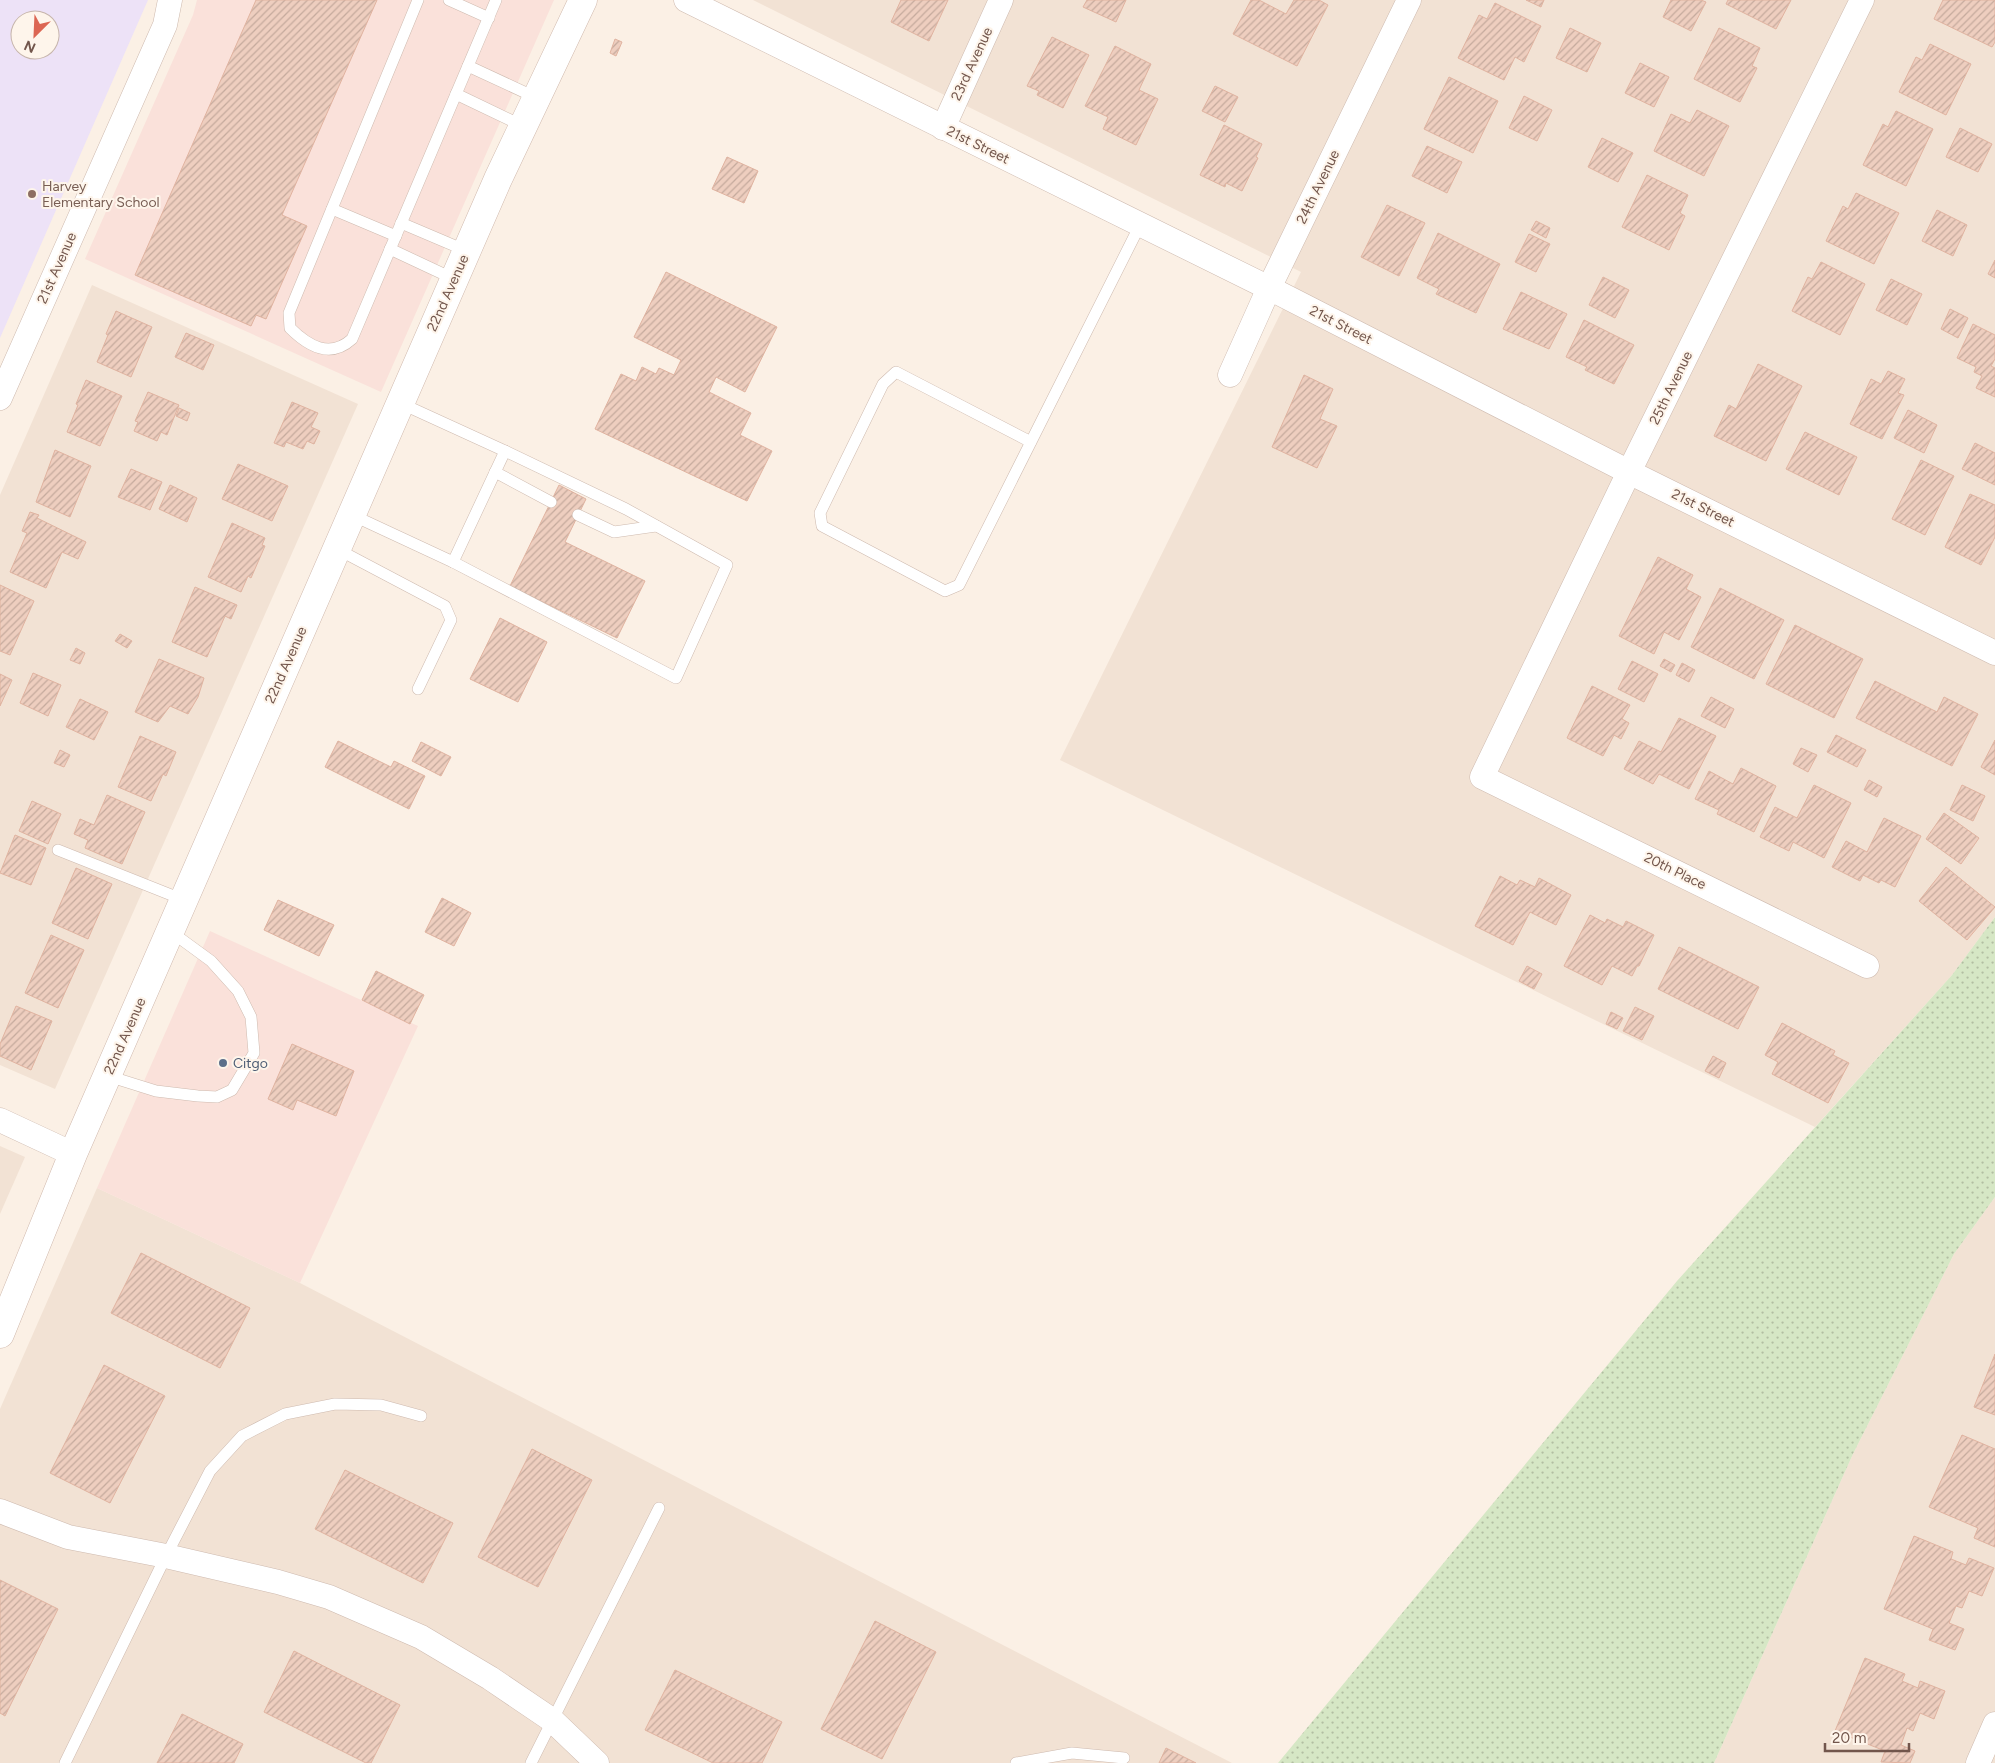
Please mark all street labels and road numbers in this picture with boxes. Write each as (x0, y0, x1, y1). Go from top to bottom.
street label: 23rd Avenue (948, 24, 997, 103)
street label: 21st Street (944, 122, 1012, 168)
street label: 24th Avenue (1293, 147, 1343, 227)
street label: 21st Avenue (34, 229, 80, 306)
street label: 22nd Avenue (423, 252, 473, 334)
street label: 21st Street (1307, 302, 1375, 348)
street label: 25th Avenue (1646, 348, 1696, 428)
street label: 21st Street (1669, 485, 1737, 531)
street label: 22nd Avenue (261, 624, 311, 706)
street label: 20th Place (1641, 849, 1709, 893)
street label: 22nd Avenue (100, 995, 150, 1077)

